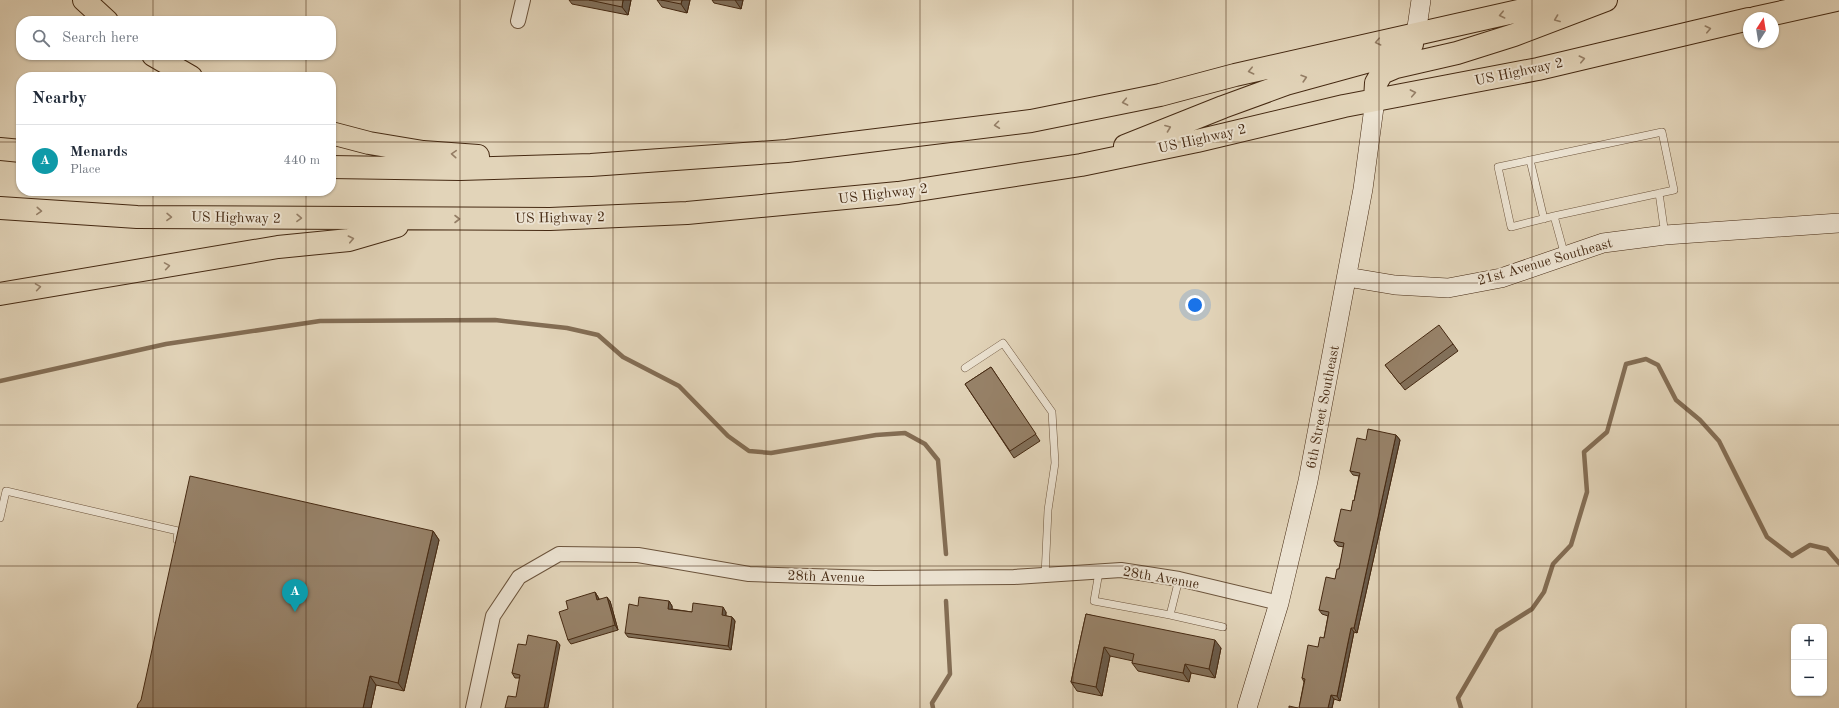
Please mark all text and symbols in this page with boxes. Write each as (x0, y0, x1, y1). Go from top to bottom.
one-way arrow (1499, 10, 1505, 18)
north arrow (1743, 12, 1779, 48)
one-way arrow (1553, 14, 1560, 22)
search box (16, 16, 336, 60)
one-way arrow (1705, 25, 1712, 33)
icon: search (30, 27, 52, 49)
text: Search here (62, 31, 139, 46)
one-way arrow (1375, 38, 1381, 46)
one-way arrow (1579, 55, 1585, 63)
street label: US Highway 2 (1473, 56, 1565, 88)
one-way arrow (1248, 67, 1254, 75)
one-way arrow (1300, 74, 1307, 83)
one-way arrow (1410, 89, 1417, 98)
text: Nearby (32, 90, 87, 107)
one-way arrow (1122, 97, 1128, 106)
one-way arrow (994, 120, 1000, 129)
street label: US Highway 2 (1157, 122, 1247, 156)
one-way arrow (1165, 125, 1172, 133)
text: Menards (70, 145, 127, 160)
one-way arrow (451, 150, 457, 159)
text: A (40, 154, 50, 167)
text: 440 m (283, 154, 320, 167)
text: Place (70, 163, 100, 176)
street label: US Highway 2 (837, 182, 929, 206)
one-way arrow (36, 206, 42, 215)
street label: US Highway 2 (191, 210, 281, 226)
street label: US Highway 2 (515, 210, 605, 226)
one-way arrow (166, 213, 172, 221)
one-way arrow (296, 214, 302, 222)
one-way arrow (454, 215, 460, 223)
one-way arrow (347, 236, 354, 244)
street label: 21st Avenue Southeast (1476, 236, 1614, 288)
one-way arrow (164, 262, 170, 271)
one-way arrow (35, 283, 42, 292)
your location (1185, 295, 1205, 315)
street label: 6th Street Southeast (1304, 344, 1342, 470)
street label: 28th Avenue (1122, 564, 1200, 592)
street label: 28th Avenue (787, 569, 865, 585)
pin: A (282, 579, 308, 612)
map controls (1791, 624, 1827, 696)
button: + (1791, 624, 1827, 660)
button: − (1791, 660, 1827, 696)

